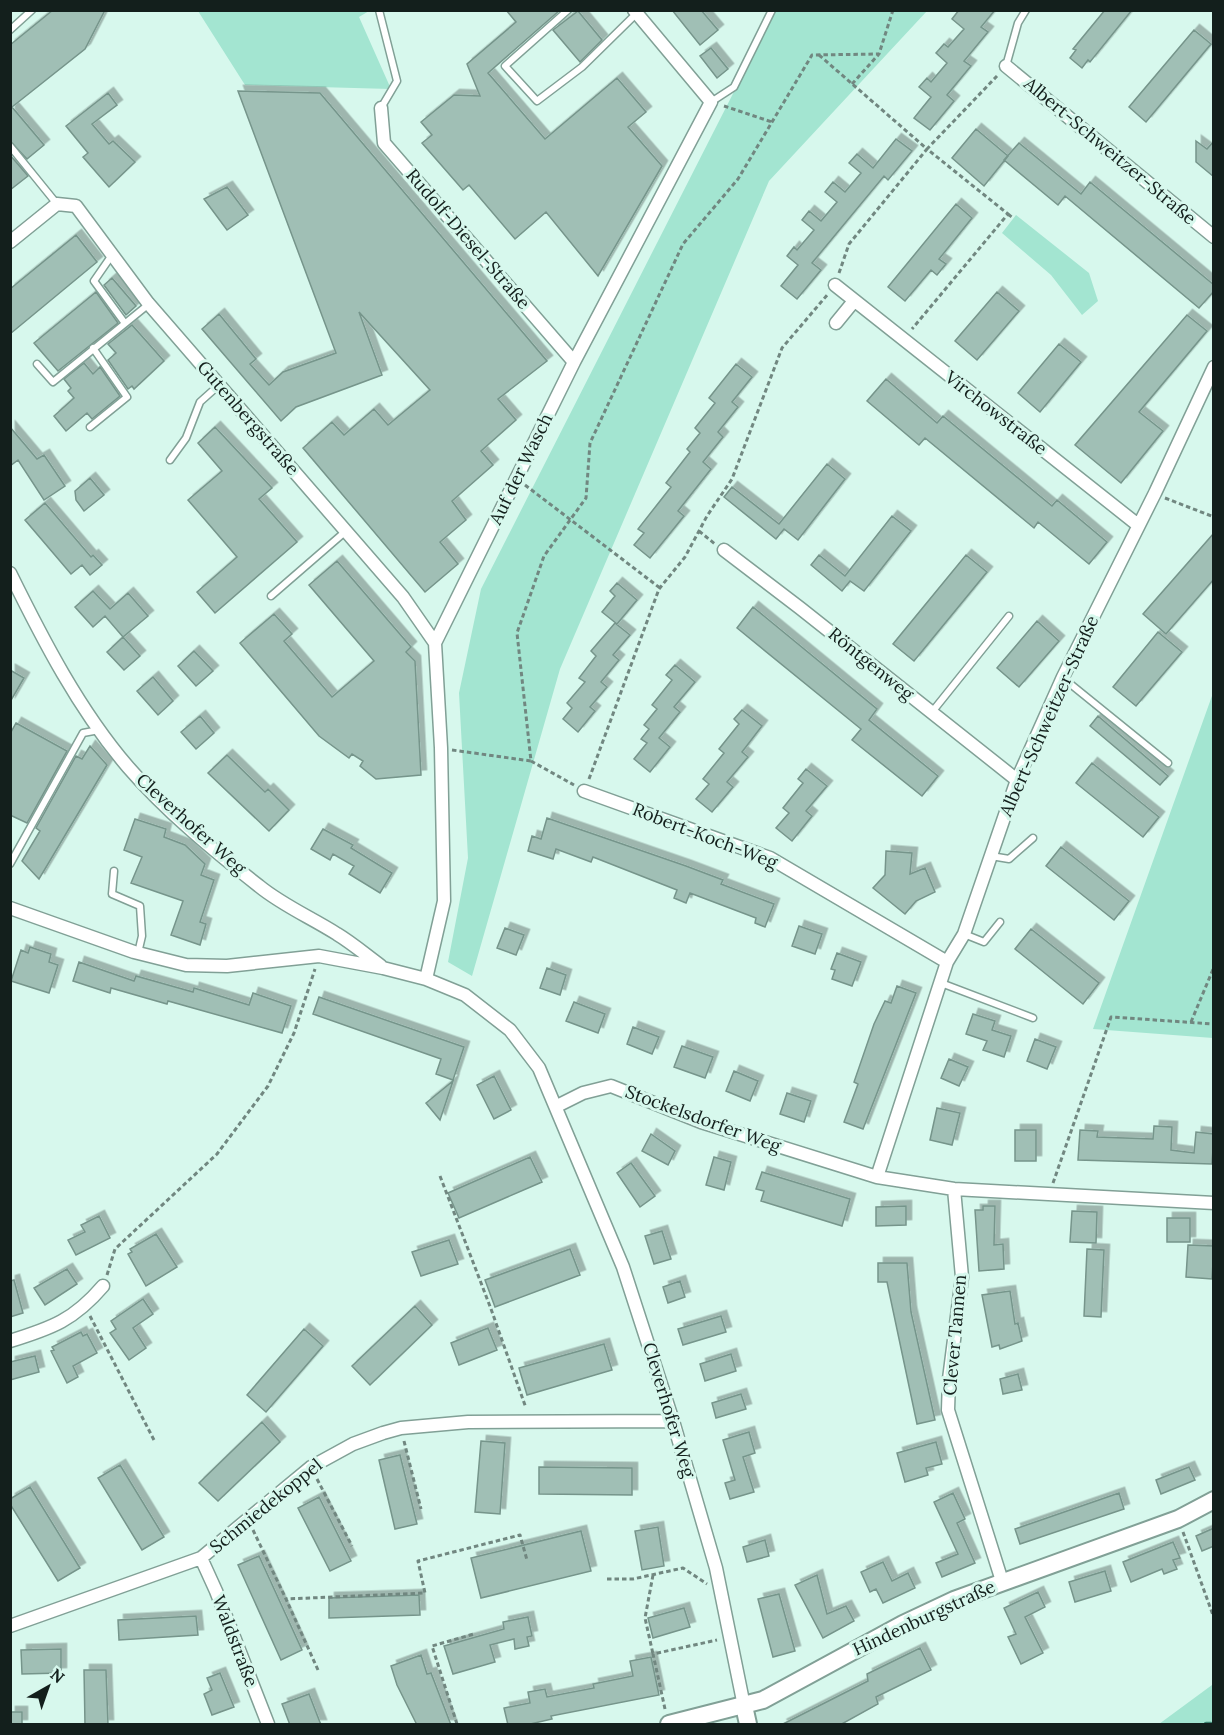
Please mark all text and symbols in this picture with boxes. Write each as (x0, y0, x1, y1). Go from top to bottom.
street label: Albert-Schweitzer-Straße (1019, 71, 1201, 230)
street label: Rudolf-Diesel-Straße (401, 164, 536, 314)
street label: Gutenbergstraße (192, 356, 305, 480)
street label: Virchowstraße (940, 365, 1052, 460)
street label: Auf der Wasch (483, 409, 558, 529)
street label: Albert-Schweitzer-Straße (993, 611, 1103, 821)
street label: Röntgenweg (824, 622, 920, 706)
street label: Cleverhofer Weg (132, 768, 252, 880)
street label: Robert-Koch-Weg (629, 797, 782, 874)
street label: Stockelsdorfer Weg (622, 1080, 785, 1158)
street label: Clever Tannen (938, 1273, 971, 1396)
street label: Cleverhofer Weg (638, 1340, 701, 1481)
street label: Schmiedekoppel (205, 1453, 327, 1558)
street label: Hindenburgstraße (849, 1574, 999, 1661)
street label: Waldstraße (207, 1592, 264, 1690)
north arrow (18, 1657, 78, 1717)
text: N (46, 1664, 69, 1687)

